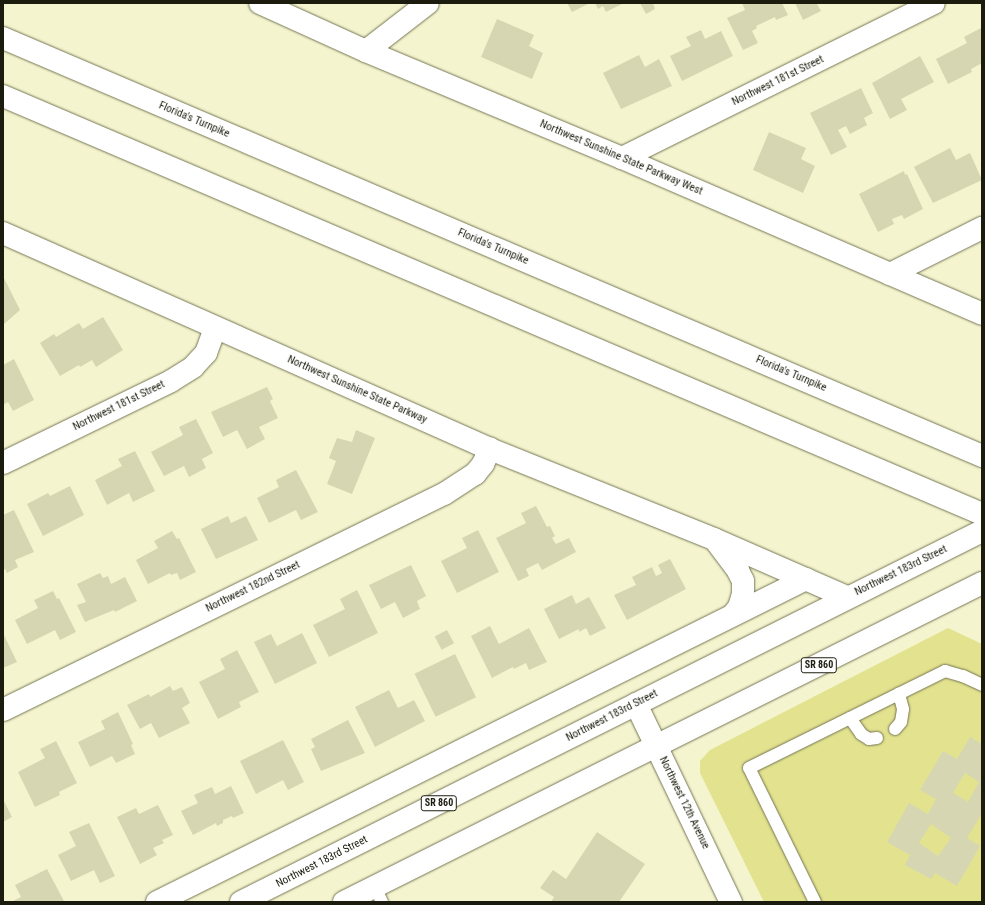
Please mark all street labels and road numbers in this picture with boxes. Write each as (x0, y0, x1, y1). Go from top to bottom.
street label: Northwest 181st Street (730, 53, 826, 109)
street label: Florida's Turnpike (157, 99, 231, 141)
street label: Northwest Sunshine State Parkway West (538, 118, 704, 198)
street label: Florida's Turnpike (456, 226, 530, 268)
street label: Northwest Sunshine State Parkway (285, 353, 429, 427)
street label: Florida's Turnpike (754, 353, 828, 395)
street label: Northwest 181st Street (71, 378, 167, 434)
street label: Northwest 183rd Street (853, 543, 949, 599)
street label: Northwest 182nd Street (204, 558, 302, 616)
road number: SR 860 (800, 657, 838, 673)
street label: Northwest 183rd Street (564, 687, 660, 745)
street label: Northwest 12th Avenue (656, 755, 712, 851)
road number: SR 860 (420, 795, 458, 811)
street label: Northwest 183rd Street (274, 833, 370, 891)

